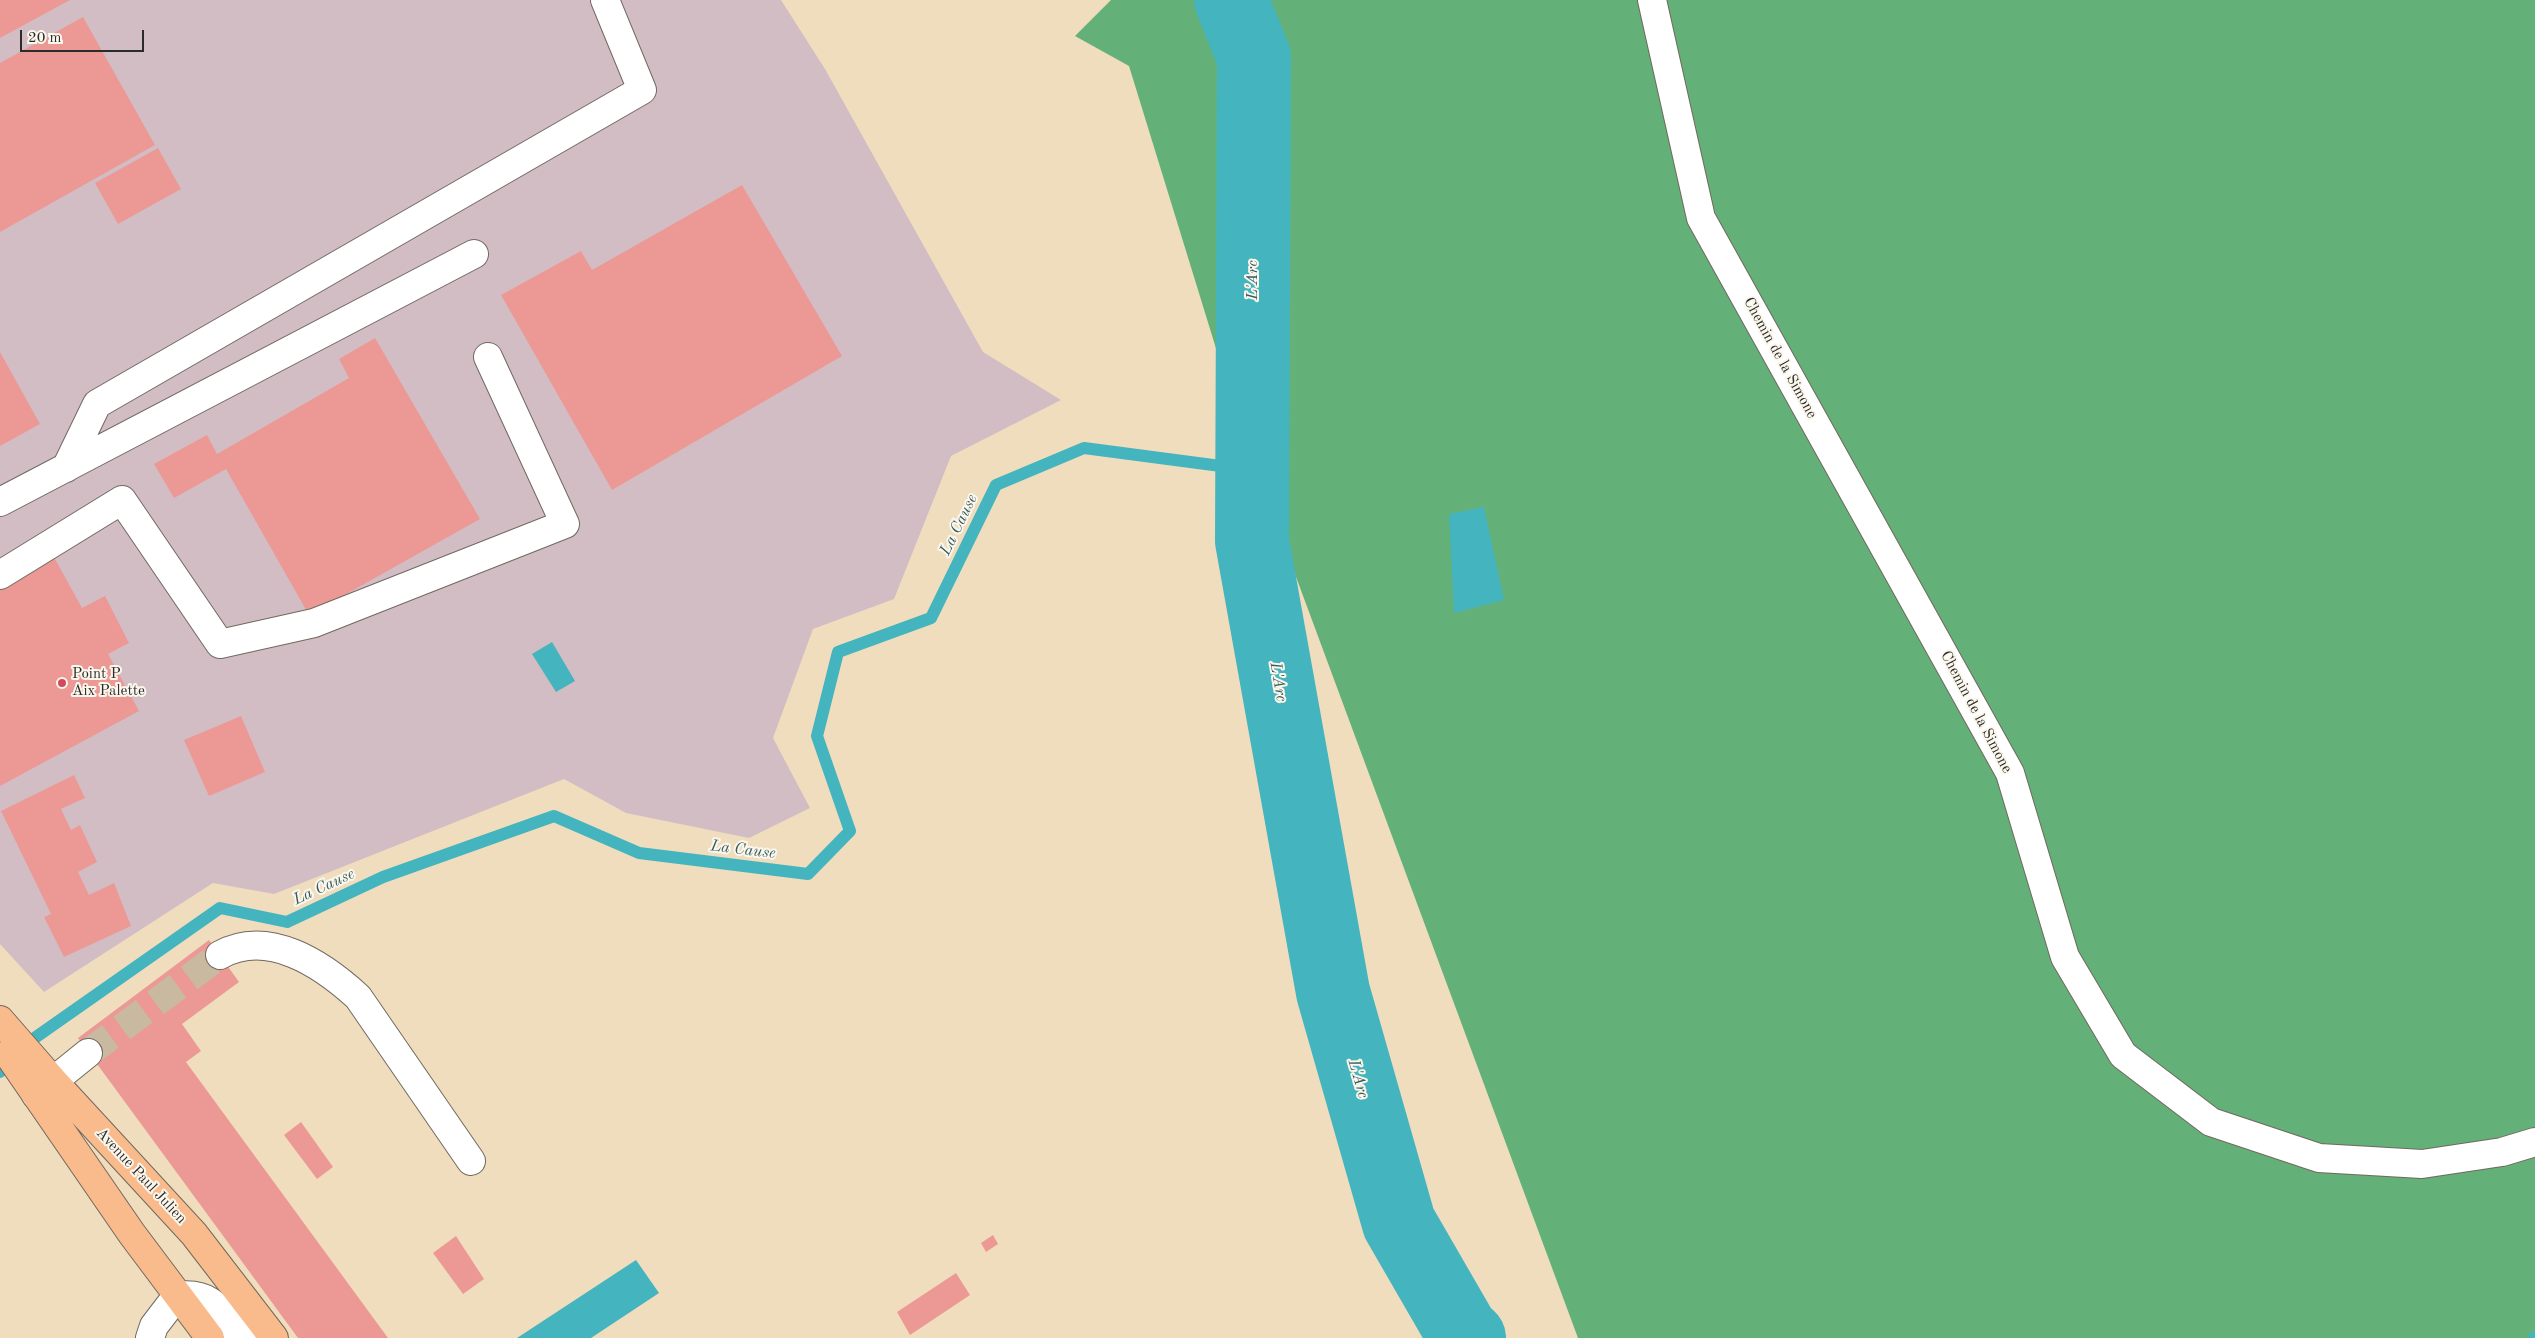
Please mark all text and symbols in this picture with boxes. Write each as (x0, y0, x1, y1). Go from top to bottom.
scale bar (22, 20, 146, 52)
text: 20 m (28, 31, 62, 46)
water label: L'Arc (1243, 260, 1263, 300)
street label: Chemin de la Simone (1739, 294, 1821, 422)
water label: La Cause (936, 491, 982, 559)
street label: Chemin de la Simone (1936, 648, 2016, 776)
water label: L'Arc (1265, 661, 1291, 703)
place label: Point P Aix Palette (72, 665, 145, 700)
marker: Point P Aix Palette (56, 677, 68, 689)
water label: La Cause (709, 836, 777, 864)
water label: La Cause (290, 864, 358, 910)
water label: L'Arc (1343, 1057, 1373, 1101)
street label: Avenue Paul Julien (92, 1124, 190, 1228)

